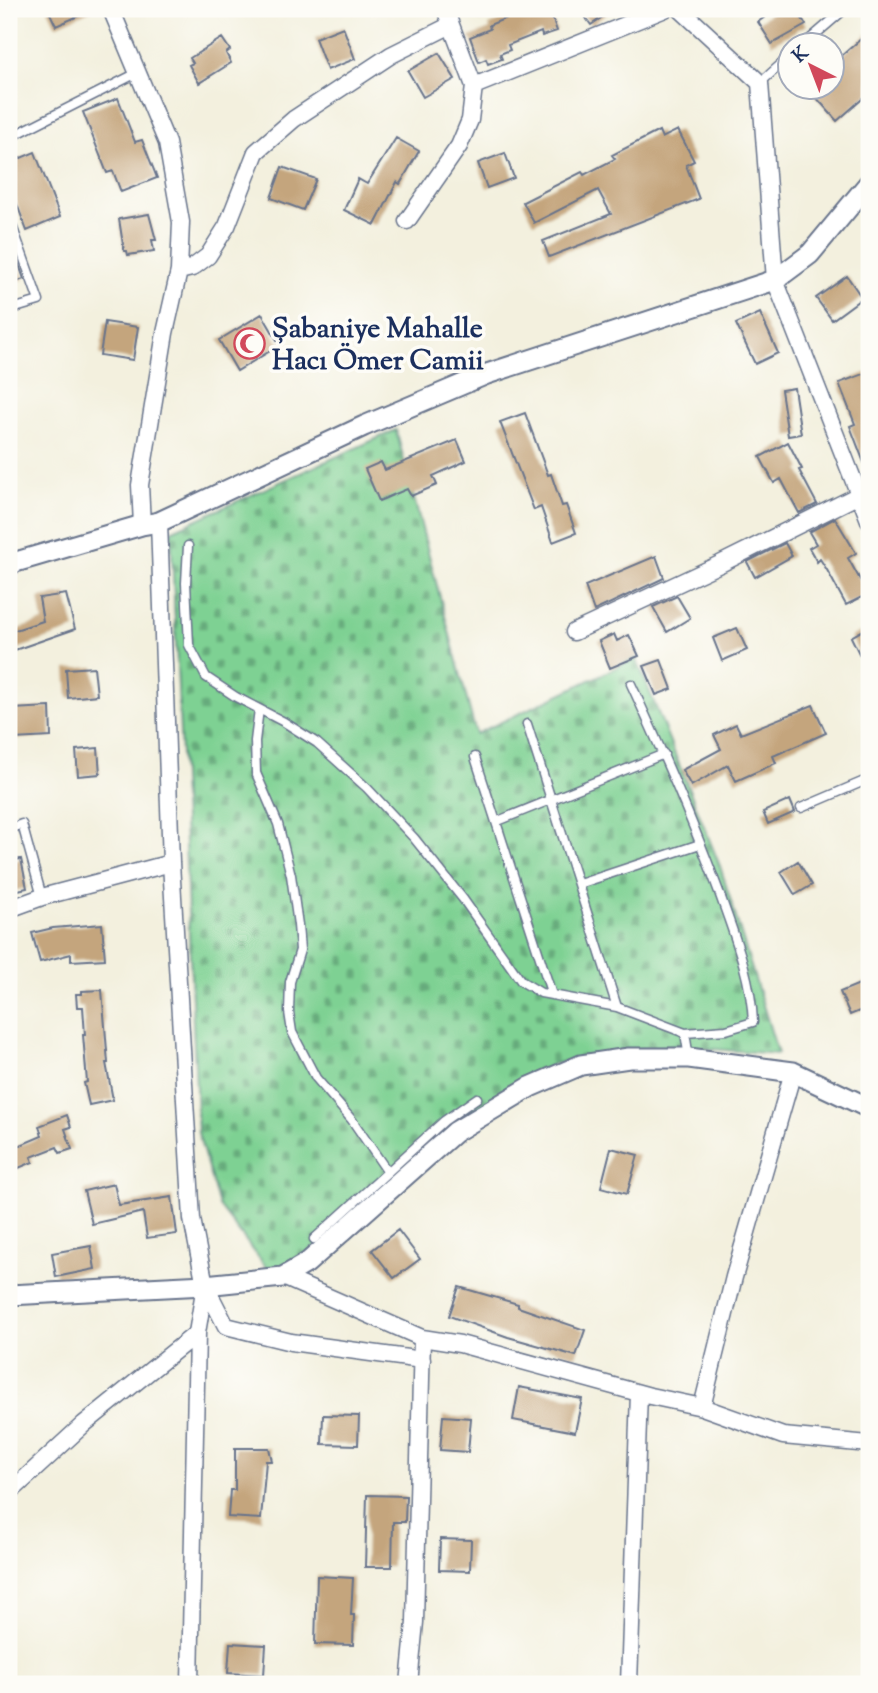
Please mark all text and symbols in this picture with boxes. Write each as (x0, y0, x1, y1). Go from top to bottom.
north arrow (776, 32, 846, 102)
text: K (787, 40, 816, 70)
place label: Şabaniye Mahalle Hacı Ömer Camii (272, 310, 484, 382)
mosque icon: Şabaniye Mahalle Hacı Ömer Camii (232, 326, 266, 360)

